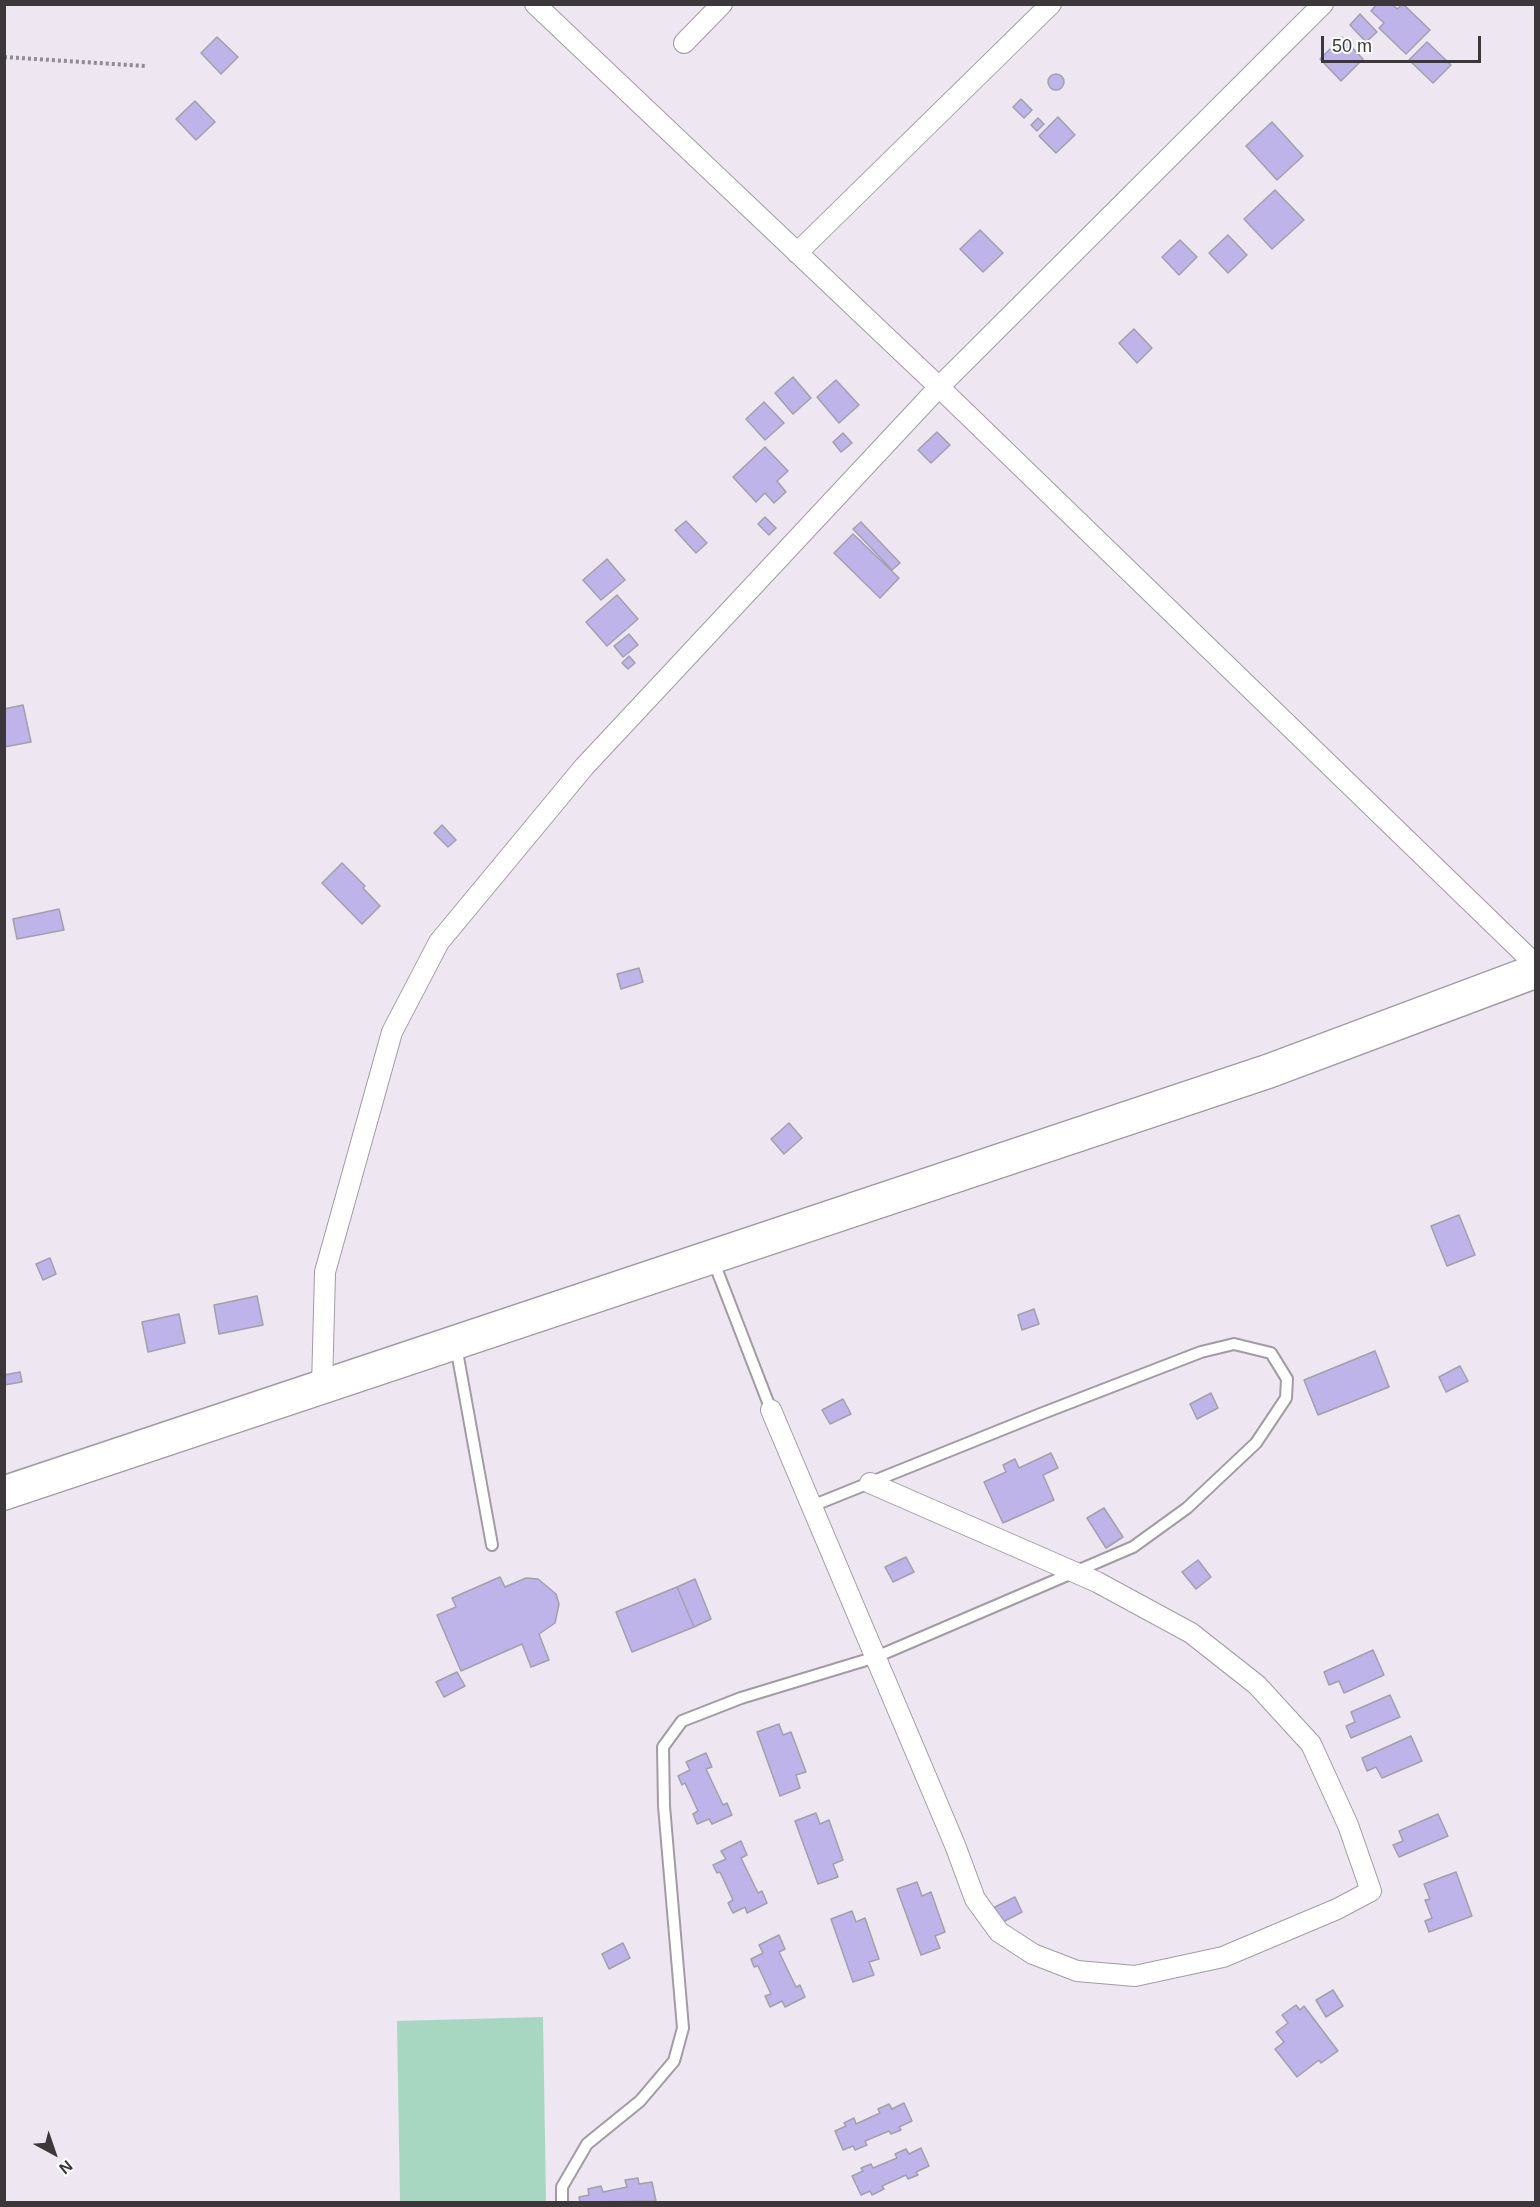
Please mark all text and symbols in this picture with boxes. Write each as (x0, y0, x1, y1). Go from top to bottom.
scale bar (1324, 24, 1484, 62)
text: 50 m (1332, 36, 1372, 56)
north arrow (24, 2123, 84, 2183)
text: N (56, 2157, 76, 2177)

